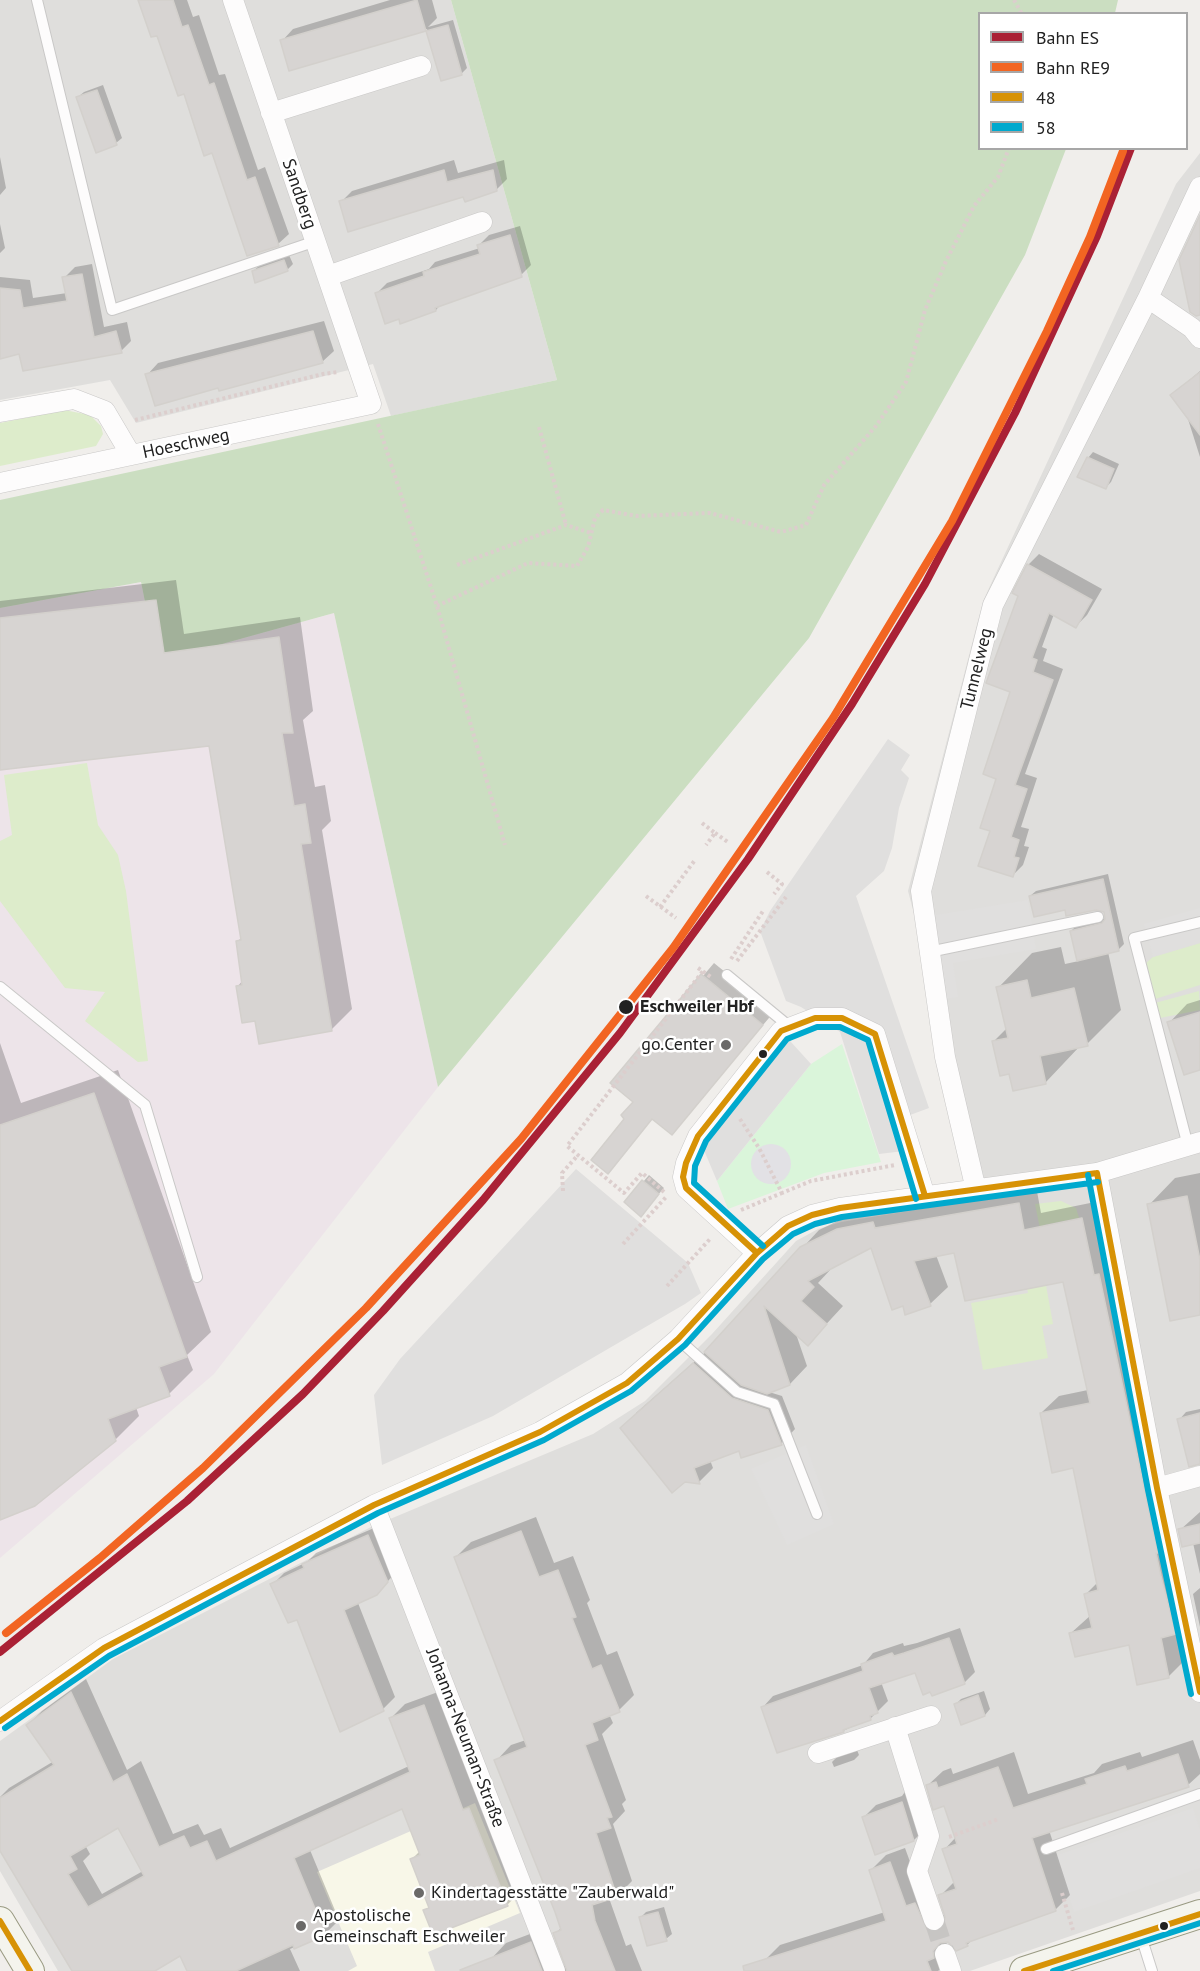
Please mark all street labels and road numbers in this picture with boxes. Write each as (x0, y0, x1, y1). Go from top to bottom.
street label: Sandberg (277, 156, 321, 232)
street label: Hoeschweg (141, 424, 231, 464)
street label: Tunnelweg (956, 626, 998, 712)
street label: Johanna-Neuman-Straße (421, 1645, 509, 1831)

